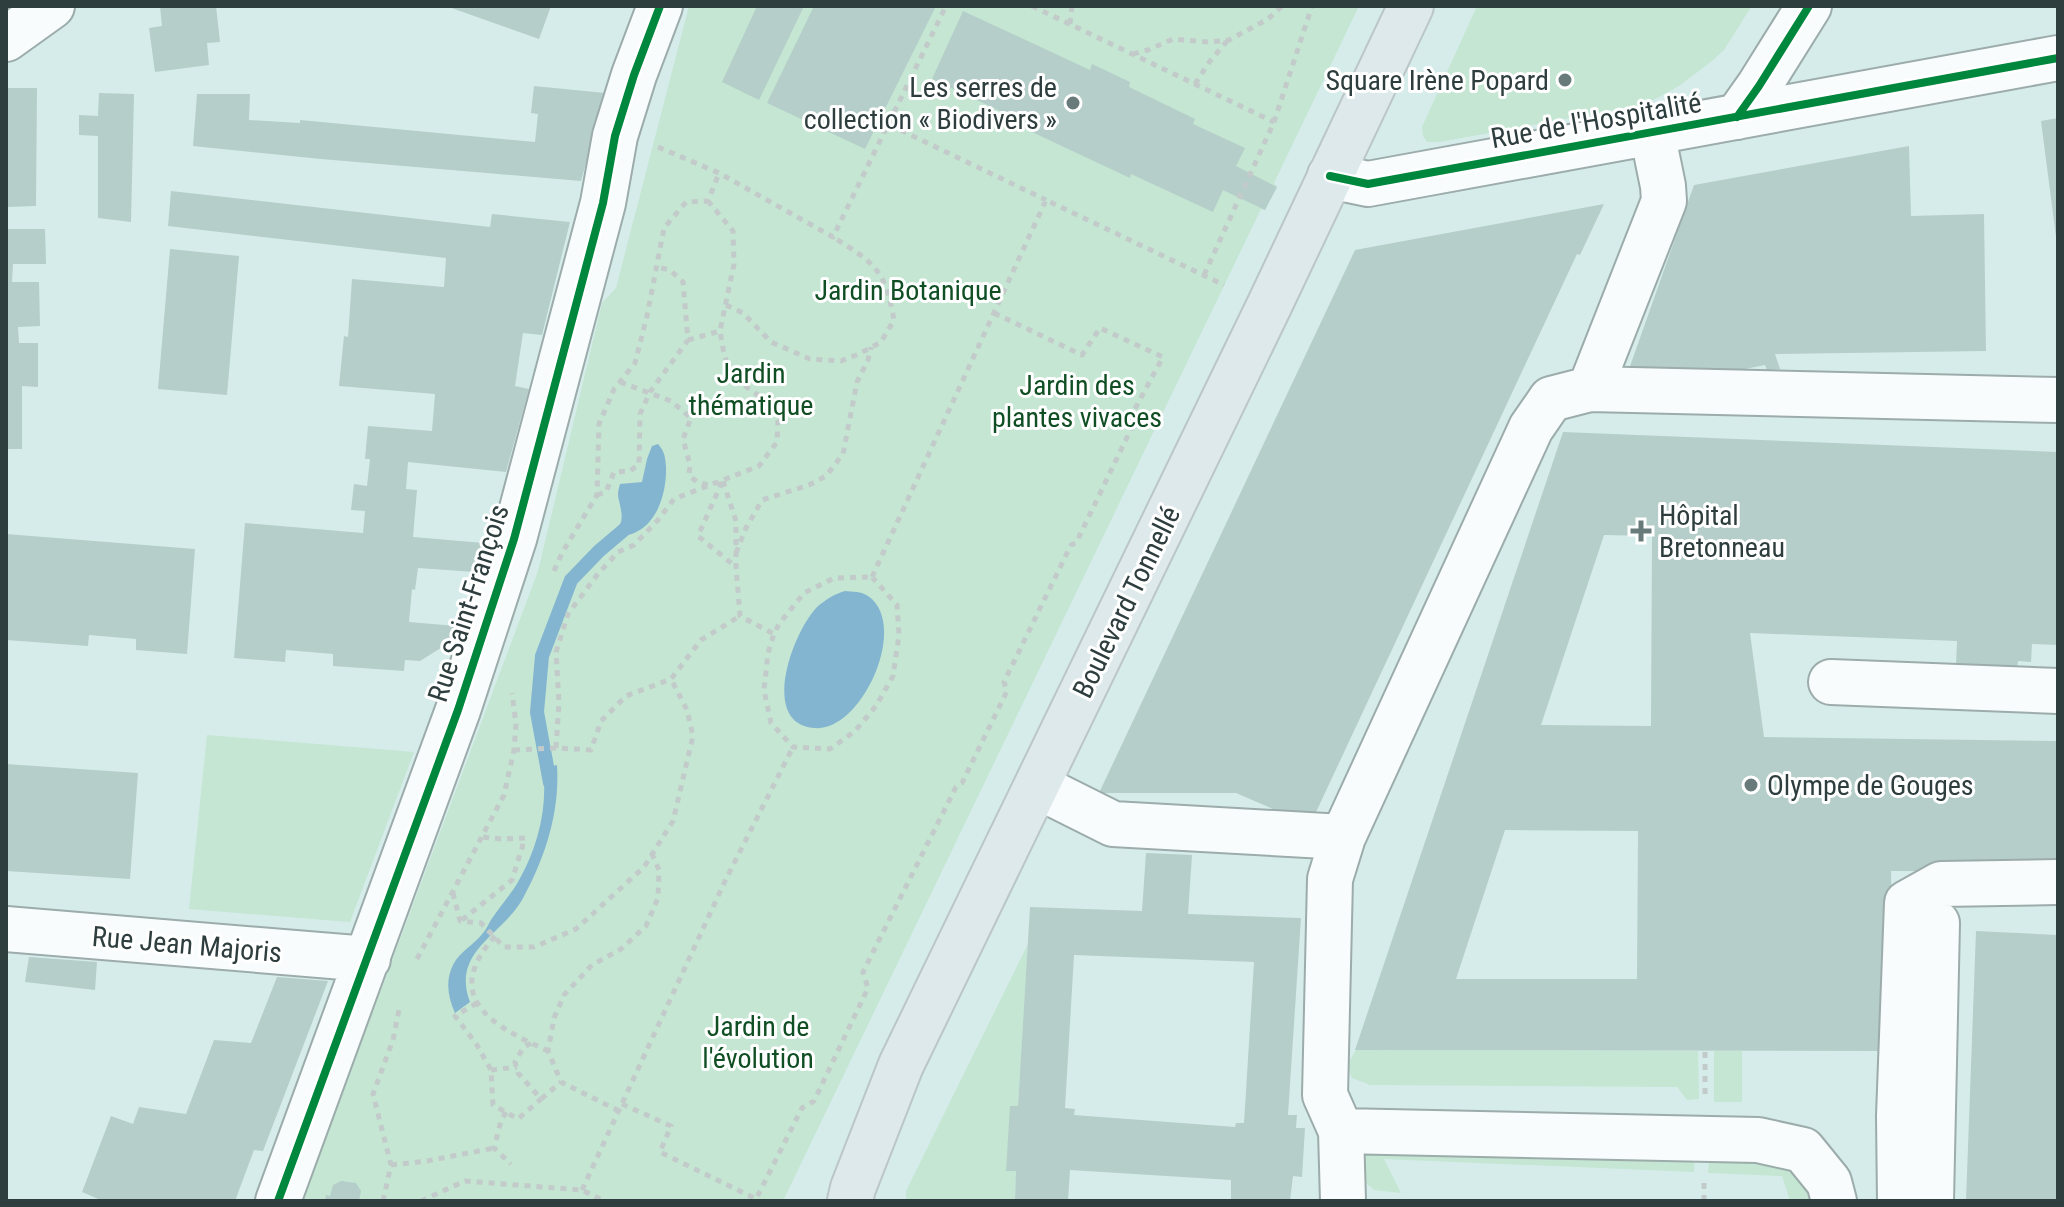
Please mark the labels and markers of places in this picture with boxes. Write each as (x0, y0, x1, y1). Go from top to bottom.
place label: Square Irène Popard (1325, 64, 1549, 97)
place label: Les serres de collection « Biodivers » (804, 71, 1057, 136)
marker: Square Irène Popard (1556, 71, 1574, 89)
marker: Les serres de collection « Biodivers » (1064, 94, 1082, 112)
place label: Hôpital Bretonneau (1659, 499, 1785, 564)
marker: Hôpital Bretonneau (1630, 520, 1652, 542)
place label: Olympe de Gouges (1767, 769, 1974, 802)
marker: Olympe de Gouges (1742, 776, 1760, 794)

